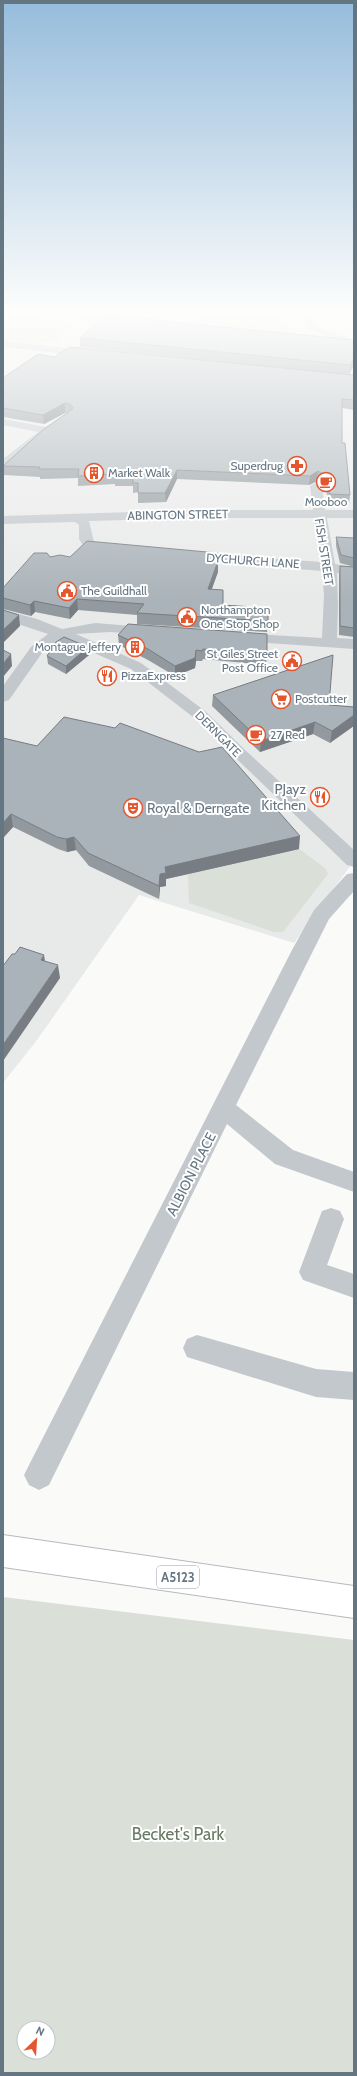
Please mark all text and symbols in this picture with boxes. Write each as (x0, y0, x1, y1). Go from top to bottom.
pharmacy icon: Superdrug (286, 455, 308, 477)
place label: Superdrug (231, 458, 284, 473)
building icon: Market Walk (83, 462, 105, 484)
place label: Market Walk (108, 465, 171, 480)
cafe icon: Mooboo (315, 471, 337, 493)
place label: Mooboo (305, 494, 348, 509)
street label: ABINGTON STREET (127, 506, 229, 523)
street label: FISH STREET (312, 517, 337, 587)
street label: DYCHURCH LANE (206, 550, 301, 571)
public building icon: The Guildhall (56, 580, 78, 602)
place label: The Guildhall (81, 583, 147, 598)
place label: Northampton One Stop Shop (201, 602, 280, 631)
public building icon: Northampton One Stop Shop (176, 606, 198, 628)
building icon: Montague Jeffery (124, 636, 146, 658)
place label: Montague Jeffery (34, 639, 121, 654)
place label: St Giles Street Post Office (206, 646, 278, 675)
public building icon: St Giles Street Post Office (281, 650, 303, 672)
restaurant icon: PizzaExpress (96, 665, 118, 687)
place label: PizzaExpress (121, 668, 186, 683)
supermarket icon: Postcutter (270, 688, 292, 710)
place label: Postcutter (295, 691, 347, 706)
street label: DERNGATE (192, 708, 245, 760)
cafe icon: 27 Red (245, 724, 267, 746)
place label: 27 Red (270, 727, 305, 742)
place label: PJayz Kitchen (261, 780, 306, 814)
restaurant icon: PJayz Kitchen (309, 786, 331, 808)
theatre icon: Royal & Derngate (122, 797, 144, 819)
place label: Royal & Derngate (147, 799, 249, 817)
street label: ALBION PLACE (162, 1129, 220, 1219)
road number: A5123 (157, 1566, 199, 1588)
park label: Becket's Park (132, 1824, 225, 1844)
north arrow (16, 2020, 56, 2060)
text: N (34, 2023, 47, 2039)

